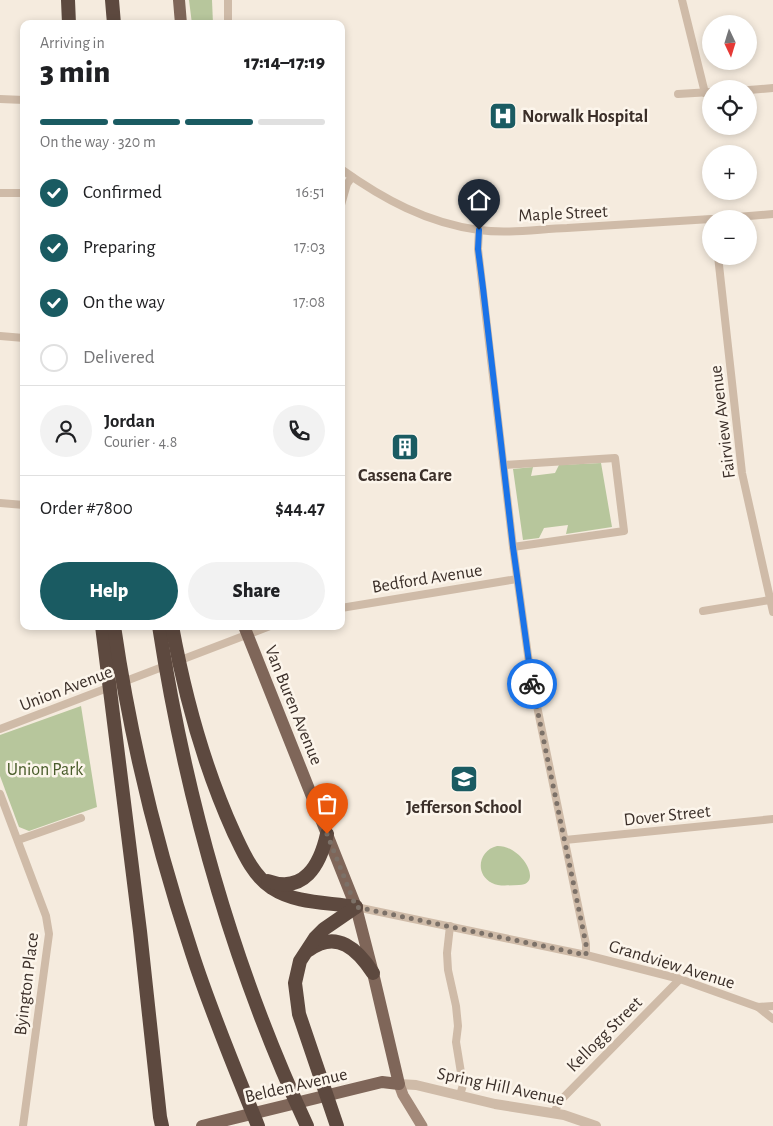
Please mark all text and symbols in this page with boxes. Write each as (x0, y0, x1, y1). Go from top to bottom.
north arrow (702, 15, 758, 70)
map controls (702, 15, 757, 265)
text: Arriving in (40, 35, 105, 51)
text: 17:14–17:19 (244, 53, 325, 72)
text: 3 min (40, 56, 110, 88)
button: locate (702, 80, 757, 135)
hospital icon: Norwalk Hospital (488, 101, 518, 131)
place label: Norwalk Hospital (522, 108, 648, 126)
text: On the way · 320 m (40, 134, 156, 150)
button: + (702, 145, 757, 200)
icon: check (40, 179, 68, 207)
pin (458, 179, 500, 230)
text: Confirmed (83, 183, 162, 202)
text: 16:51 (296, 184, 325, 200)
icon: home (465, 186, 493, 214)
street label: Maple Street (518, 203, 609, 225)
button: − (702, 210, 757, 265)
icon: check (40, 234, 68, 262)
text: Preparing (83, 238, 156, 257)
text: 17:03 (294, 239, 325, 255)
icon: check (40, 289, 68, 317)
text: On the way (83, 293, 165, 312)
text: 17:08 (293, 294, 325, 310)
text: Delivered (83, 348, 155, 367)
street label: Fairview Avenue (707, 364, 739, 479)
button: person (40, 405, 92, 457)
button: phone (273, 405, 325, 457)
text: Jordan (104, 412, 155, 431)
building icon: Cassena Care (390, 432, 420, 462)
text: Courier · 4.8 (104, 434, 177, 450)
place label: Cassena Care (358, 467, 452, 485)
text: Order #7800 (40, 499, 133, 518)
text: $44.47 (275, 499, 325, 518)
street label: Bedford Avenue (371, 561, 484, 597)
button: Help (40, 562, 178, 620)
button: Share (188, 562, 325, 620)
street label: Van Buren Avenue (261, 643, 325, 768)
courier (507, 659, 557, 709)
street label: Union Avenue (17, 663, 115, 715)
icon: bike (518, 670, 546, 698)
park label: Union Park (7, 761, 84, 779)
school or university icon: Jefferson School (449, 764, 479, 794)
pin (306, 783, 348, 834)
icon: bag (313, 790, 341, 818)
place label: Jefferson School (406, 799, 522, 817)
street label: Dover Street (623, 802, 712, 829)
street label: Byington Place (12, 932, 42, 1037)
street label: Grandview Avenue (607, 937, 737, 993)
street label: Kellogg Street (564, 993, 646, 1076)
street label: Belden Avenue (243, 1065, 349, 1107)
street label: Spring Hill Avenue (436, 1065, 566, 1109)

